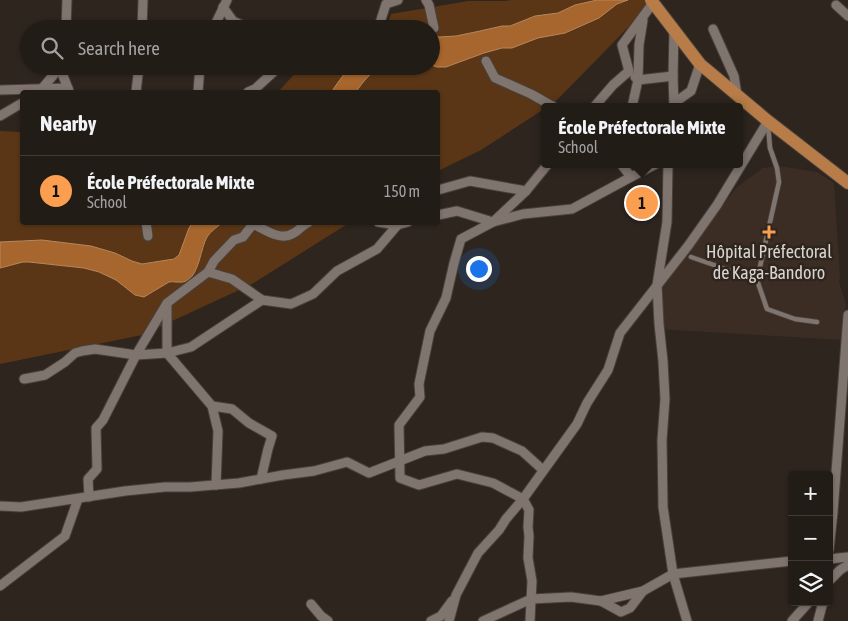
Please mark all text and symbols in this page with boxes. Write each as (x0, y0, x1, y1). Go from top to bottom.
search box (20, 20, 440, 75)
icon: search (38, 34, 66, 62)
text: Search here (78, 37, 160, 59)
popup (541, 103, 743, 168)
text: Nearby (40, 111, 96, 135)
text: École Préfectorale Mixte (558, 116, 726, 138)
text: School (558, 138, 598, 156)
text: École Préfectorale Mixte (87, 171, 255, 193)
text: 1 (52, 182, 60, 200)
text: 150 m (384, 182, 420, 200)
pin: 1 (626, 184, 658, 222)
text: School (87, 193, 127, 211)
marker: Hôpital Préfectoral de Kaga-Bandoro (762, 225, 776, 239)
place label: Hôpital Préfectoral de Kaga-Bandoro (706, 241, 832, 283)
your location (466, 256, 492, 282)
map controls (788, 471, 833, 606)
button: + (788, 471, 833, 516)
button: − (788, 516, 833, 561)
button: layers (788, 561, 833, 606)

